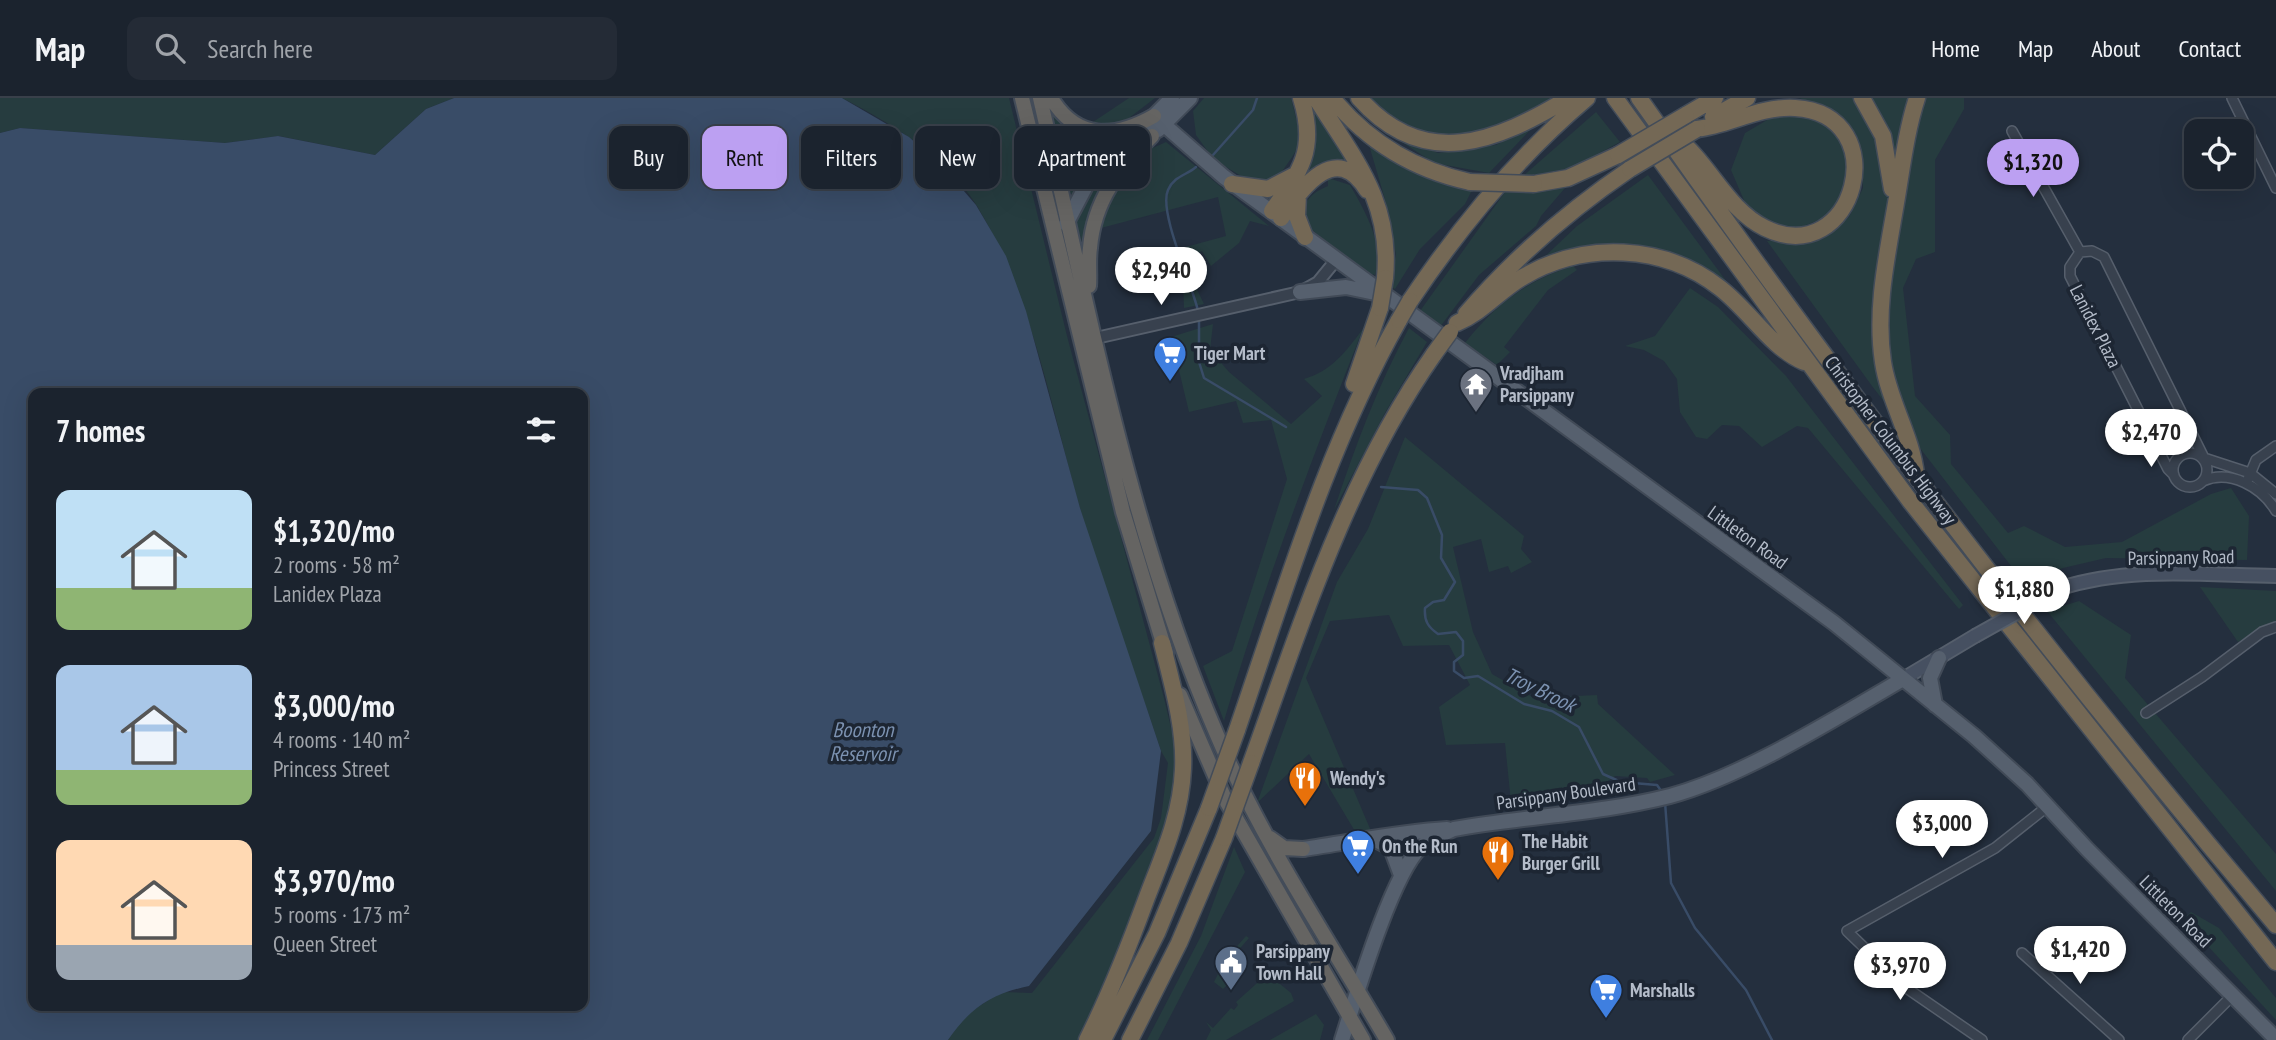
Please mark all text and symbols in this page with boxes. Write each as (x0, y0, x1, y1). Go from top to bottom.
search box (127, 17, 617, 80)
text: Map (35, 27, 85, 70)
icon: search (151, 29, 189, 67)
text: Search here (207, 32, 313, 65)
text: Home (1931, 33, 1980, 64)
text: Map (2018, 33, 2053, 64)
text: About (2091, 33, 2140, 64)
text: Contact (2178, 33, 2241, 64)
map controls (2184, 119, 2254, 189)
button: locate (2184, 119, 2254, 189)
chip: Buy (609, 126, 688, 189)
chip: Rent (702, 126, 787, 189)
chip: Filters (801, 126, 901, 189)
chip: New (915, 126, 1000, 189)
chip: Apartment (1014, 126, 1150, 189)
pin: $1,320 (1976, 140, 2090, 199)
text: $1,320 (2003, 147, 2063, 176)
pin: $2,940 (1104, 248, 1218, 307)
text: $2,940 (1131, 255, 1191, 284)
street label: Lanidex Plaza (2065, 281, 2127, 371)
supermarket icon: Tiger Mart (1151, 334, 1189, 383)
place label: Tiger Mart (1194, 341, 1266, 365)
street label: Christopher Columbus Highway (1820, 351, 1963, 530)
place label: Vradjham Parsippany (1499, 361, 1574, 407)
temple icon: Vradjham Parsippany (1457, 365, 1495, 414)
pin: $2,470 (2094, 410, 2208, 469)
text: 7 homes (56, 411, 145, 450)
icon: filters (522, 411, 560, 449)
text: $2,470 (2121, 417, 2181, 446)
street label: Littleton Road (1703, 500, 1793, 574)
text: $1,320/mo (273, 511, 395, 550)
icon: home (112, 518, 196, 602)
street label: Parsippany Road (2127, 544, 2235, 570)
text: 2 rooms · 58 m² (273, 550, 400, 579)
pin: $1,880 (1967, 566, 2081, 626)
text: $1,880 (1994, 574, 2054, 603)
text: Lanidex Plaza (273, 579, 382, 608)
water label: Troy Brook (1500, 661, 1583, 720)
text: $3,000/mo (273, 686, 395, 725)
icon: home (112, 693, 196, 777)
water label: Boonton Reservoir (830, 716, 900, 767)
text: 4 rooms · 140 m² (273, 725, 410, 754)
text: Princess Street (273, 754, 389, 783)
restaurant icon: Wendy's (1286, 759, 1324, 808)
place label: Wendy's (1329, 766, 1385, 790)
street label: Parsippany Boulevard (1495, 771, 1637, 815)
pin: $3,000 (1885, 800, 1999, 860)
text: $3,000 (1912, 808, 1972, 837)
supermarket icon: On the Run (1339, 827, 1377, 876)
place label: The Habit Burger Grill (1522, 829, 1600, 875)
restaurant icon: The Habit Burger Grill (1479, 833, 1517, 882)
place label: On the Run (1382, 834, 1458, 858)
text: $3,970/mo (273, 861, 395, 900)
icon: home (112, 868, 196, 952)
street label: Littleton Road (2135, 870, 2217, 952)
text: 5 rooms · 173 m² (273, 900, 410, 929)
pin: $1,420 (2023, 926, 2137, 986)
text: Queen Street (273, 929, 377, 958)
text: $1,420 (2050, 934, 2110, 963)
place label: Parsippany Town Hall (1256, 939, 1330, 985)
pin: $3,970 (1843, 942, 1957, 1002)
public building icon: Parsippany Town Hall (1212, 943, 1250, 992)
text: $3,970 (1870, 950, 1930, 979)
supermarket icon: Marshalls (1587, 971, 1625, 1020)
place label: Marshalls (1630, 978, 1695, 1002)

